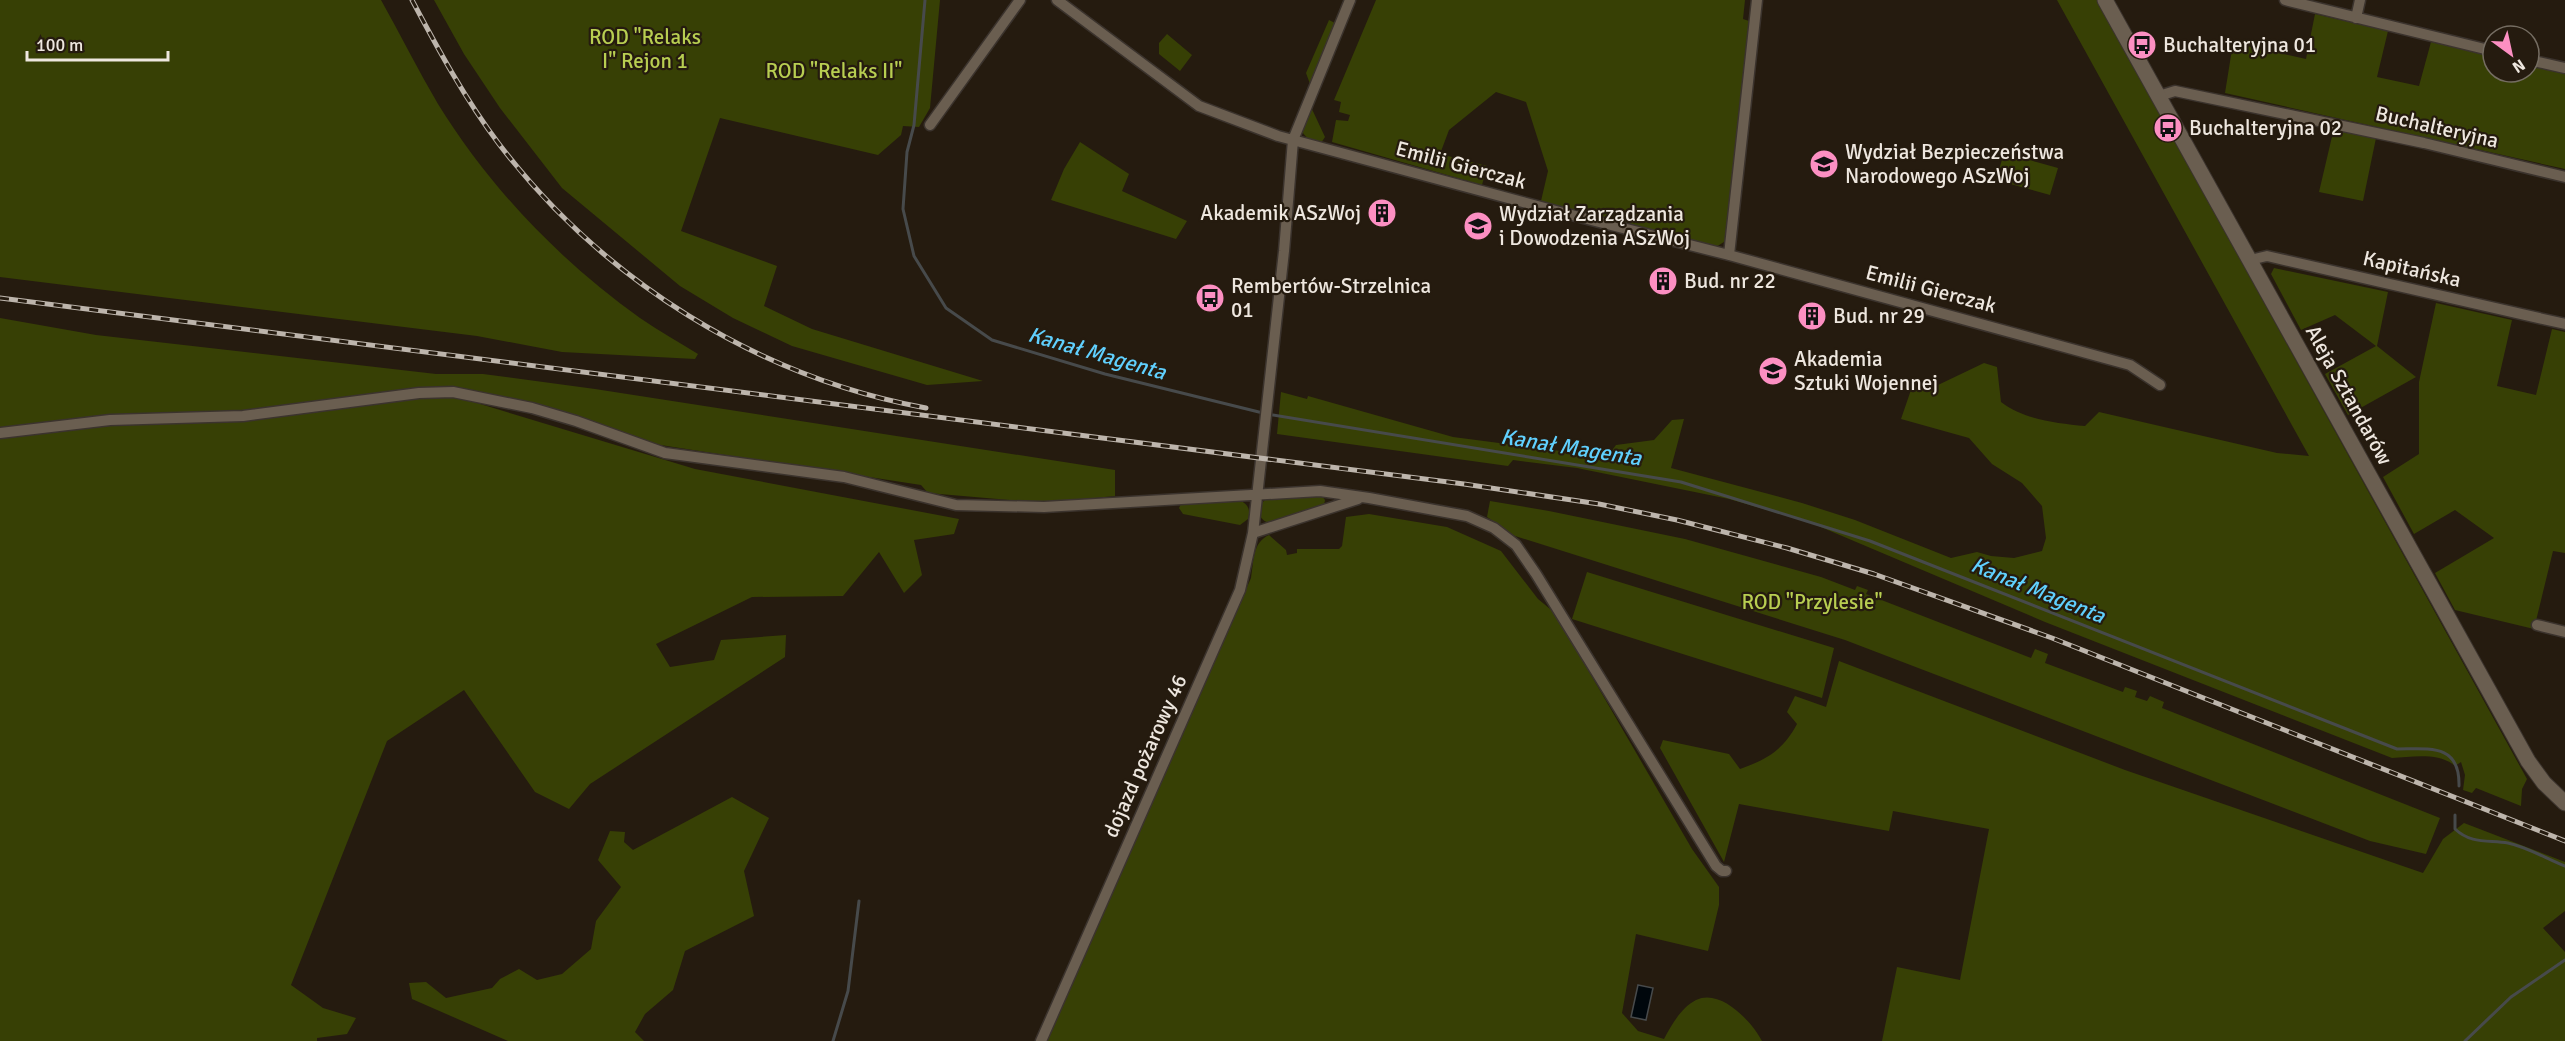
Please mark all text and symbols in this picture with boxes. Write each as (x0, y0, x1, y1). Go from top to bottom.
scale bar (27, 24, 168, 62)
park label: ROD "Relaks I" Rejon 1 (589, 24, 701, 74)
north arrow (2481, 24, 2541, 84)
bus stop icon: Buchalteryjna 01 (2126, 29, 2158, 61)
place label: Buchalteryjna 01 (2163, 32, 2316, 58)
text: 100 m (36, 34, 83, 56)
text: N (2509, 54, 2529, 77)
park label: ROD "Relaks II" (766, 58, 902, 84)
street label: Buchalteryjna (2373, 100, 2501, 154)
bus stop icon: Buchalteryjna 02 (2152, 112, 2184, 144)
place label: Buchalteryjna 02 (2189, 115, 2342, 141)
street label: Emilii Gierczak (1393, 135, 1529, 195)
place label: Wydział Bezpieczeństwa Narodowego ASzWoj (1845, 139, 2064, 189)
school or university icon: Wydział Bezpieczeństwa Narodowego ASzWoj (1808, 148, 1840, 180)
building icon: Akademik ASzWoj (1366, 197, 1398, 229)
place label: Akademik ASzWoj (1200, 200, 1361, 226)
place label: Wydział Zarządzania i Dowodzenia ASzWoj (1499, 201, 1690, 251)
school or university icon: Wydział Zarządzania i Dowodzenia ASzWoj (1462, 210, 1494, 242)
street label: Kapitańska (2361, 245, 2463, 293)
street label: Emilii Gierczak (1863, 259, 1999, 319)
building icon: Bud. nr 22 (1647, 265, 1679, 297)
place label: Bud. nr 22 (1684, 268, 1776, 294)
place label: Rembertów-Strzelnica 01 (1231, 273, 1431, 323)
bus stop icon: Rembertów-Strzelnica 01 (1194, 282, 1226, 314)
building icon: Bud. nr 29 (1796, 300, 1828, 332)
place label: Bud. nr 29 (1833, 303, 1925, 329)
water label: Kanał Magenta (1025, 320, 1170, 386)
street label: Aleja Sztandarów (2300, 321, 2398, 469)
place label: Akademia Sztuki Wojennej (1794, 346, 1938, 396)
school or university icon: Akademia Sztuki Wojennej (1757, 355, 1789, 387)
water label: Kanał Magenta (1499, 423, 1644, 472)
water label: Kanał Magenta (1967, 551, 2110, 629)
park label: ROD "Przylesie" (1741, 589, 1883, 615)
street label: dojazd pożarowy 46 (1097, 670, 1193, 842)

